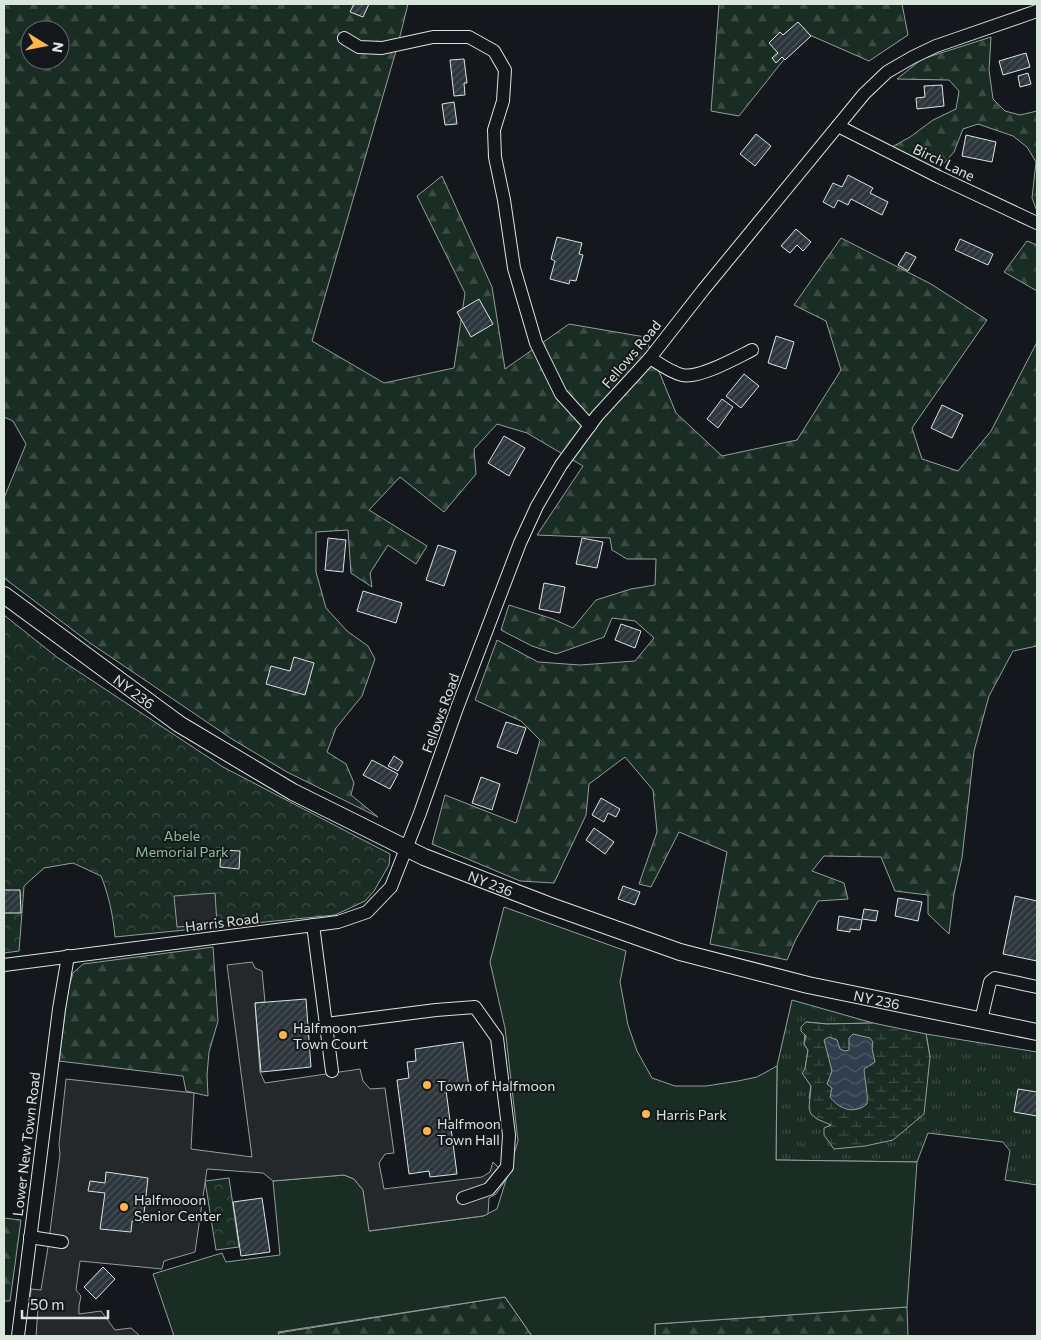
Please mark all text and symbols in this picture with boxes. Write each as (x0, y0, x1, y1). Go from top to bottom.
north arrow (20, 20, 70, 70)
text: N (49, 41, 68, 54)
street label: Birch Lane (910, 140, 978, 184)
street label: Fellows Road (598, 317, 664, 391)
street label: NY 236 (111, 670, 158, 712)
street label: Fellows Road (418, 671, 462, 755)
park label: Abele Memorial Park (135, 827, 229, 860)
street label: NY 236 (466, 867, 516, 899)
street label: Harris Road (184, 909, 260, 935)
street label: NY 236 (852, 986, 901, 1012)
place label: Halfmoon Town Court (293, 1019, 368, 1052)
marker: Halfmoon Town Court (277, 1029, 289, 1041)
street label: Lower New Town Road (9, 1071, 43, 1217)
place label: Town of Halfmoon (437, 1077, 555, 1094)
marker: Town of Halfmoon (421, 1079, 433, 1091)
place label: Harris Park (656, 1106, 727, 1123)
marker: Harris Park (640, 1108, 652, 1120)
place label: Halfmoon Town Hall (437, 1115, 501, 1148)
marker: Halfmoon Town Hall (421, 1125, 433, 1137)
place label: Halfmooon Senior Center (134, 1191, 222, 1224)
marker: Halfmooon Senior Center (118, 1201, 130, 1213)
scale bar (22, 1288, 109, 1320)
text: 50 m (30, 1295, 64, 1313)

